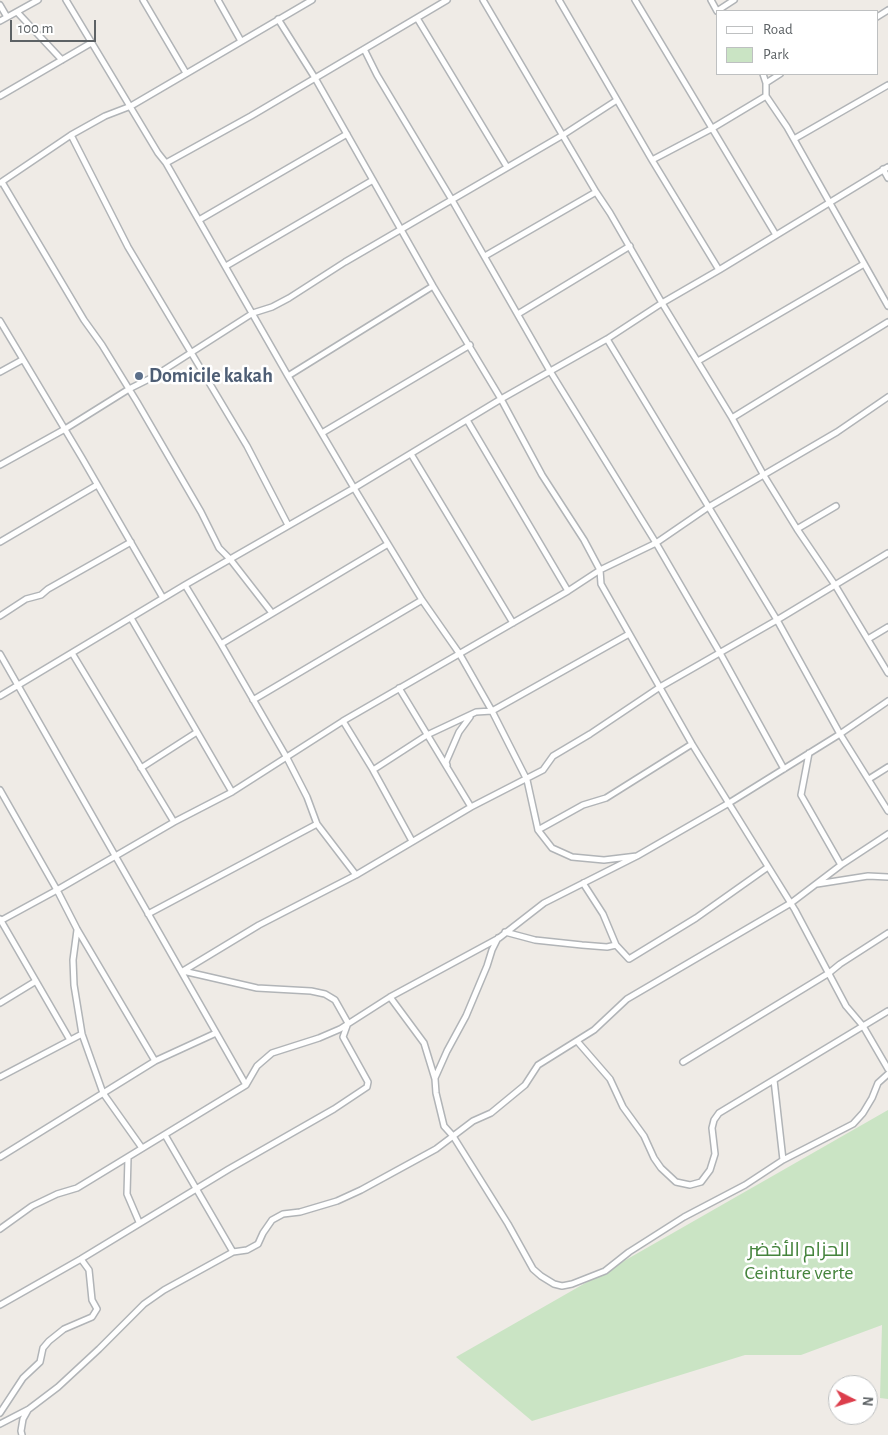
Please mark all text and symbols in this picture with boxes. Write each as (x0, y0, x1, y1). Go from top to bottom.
scale bar (12, 10, 99, 42)
legend (716, 10, 878, 75)
text: 100 m (18, 21, 53, 36)
text: Road (763, 22, 793, 37)
text: Park (763, 47, 789, 62)
place label: Domicile kakah (149, 364, 273, 388)
marker: Domicile kakah (133, 370, 145, 382)
park label: الحزام الأخضر Ceinture verte (745, 1238, 853, 1285)
north arrow (828, 1375, 878, 1425)
text: N (860, 1396, 874, 1407)

